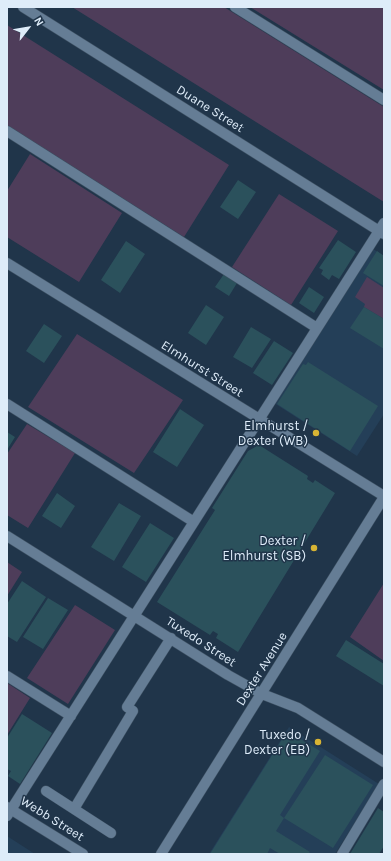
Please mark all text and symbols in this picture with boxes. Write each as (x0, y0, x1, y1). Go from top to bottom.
north arrow (8, 8, 48, 48)
text: N (31, 15, 46, 28)
street label: Duane Street (173, 82, 247, 136)
street label: Elmhurst Street (158, 337, 246, 401)
place label: Elmhurst / Dexter (WB) (238, 418, 308, 449)
marker: Elmhurst / Dexter (WB) (311, 428, 321, 438)
place label: Dexter / Elmhurst (SB) (222, 533, 306, 564)
marker: Dexter / Elmhurst (SB) (309, 543, 319, 553)
street label: Tuxedo Street (163, 614, 239, 670)
street label: Dexter Avenue (233, 629, 291, 709)
place label: Tuxedo / Dexter (EB) (244, 727, 310, 758)
marker: Tuxedo / Dexter (EB) (313, 737, 323, 747)
street label: Webb Street (17, 793, 87, 845)

